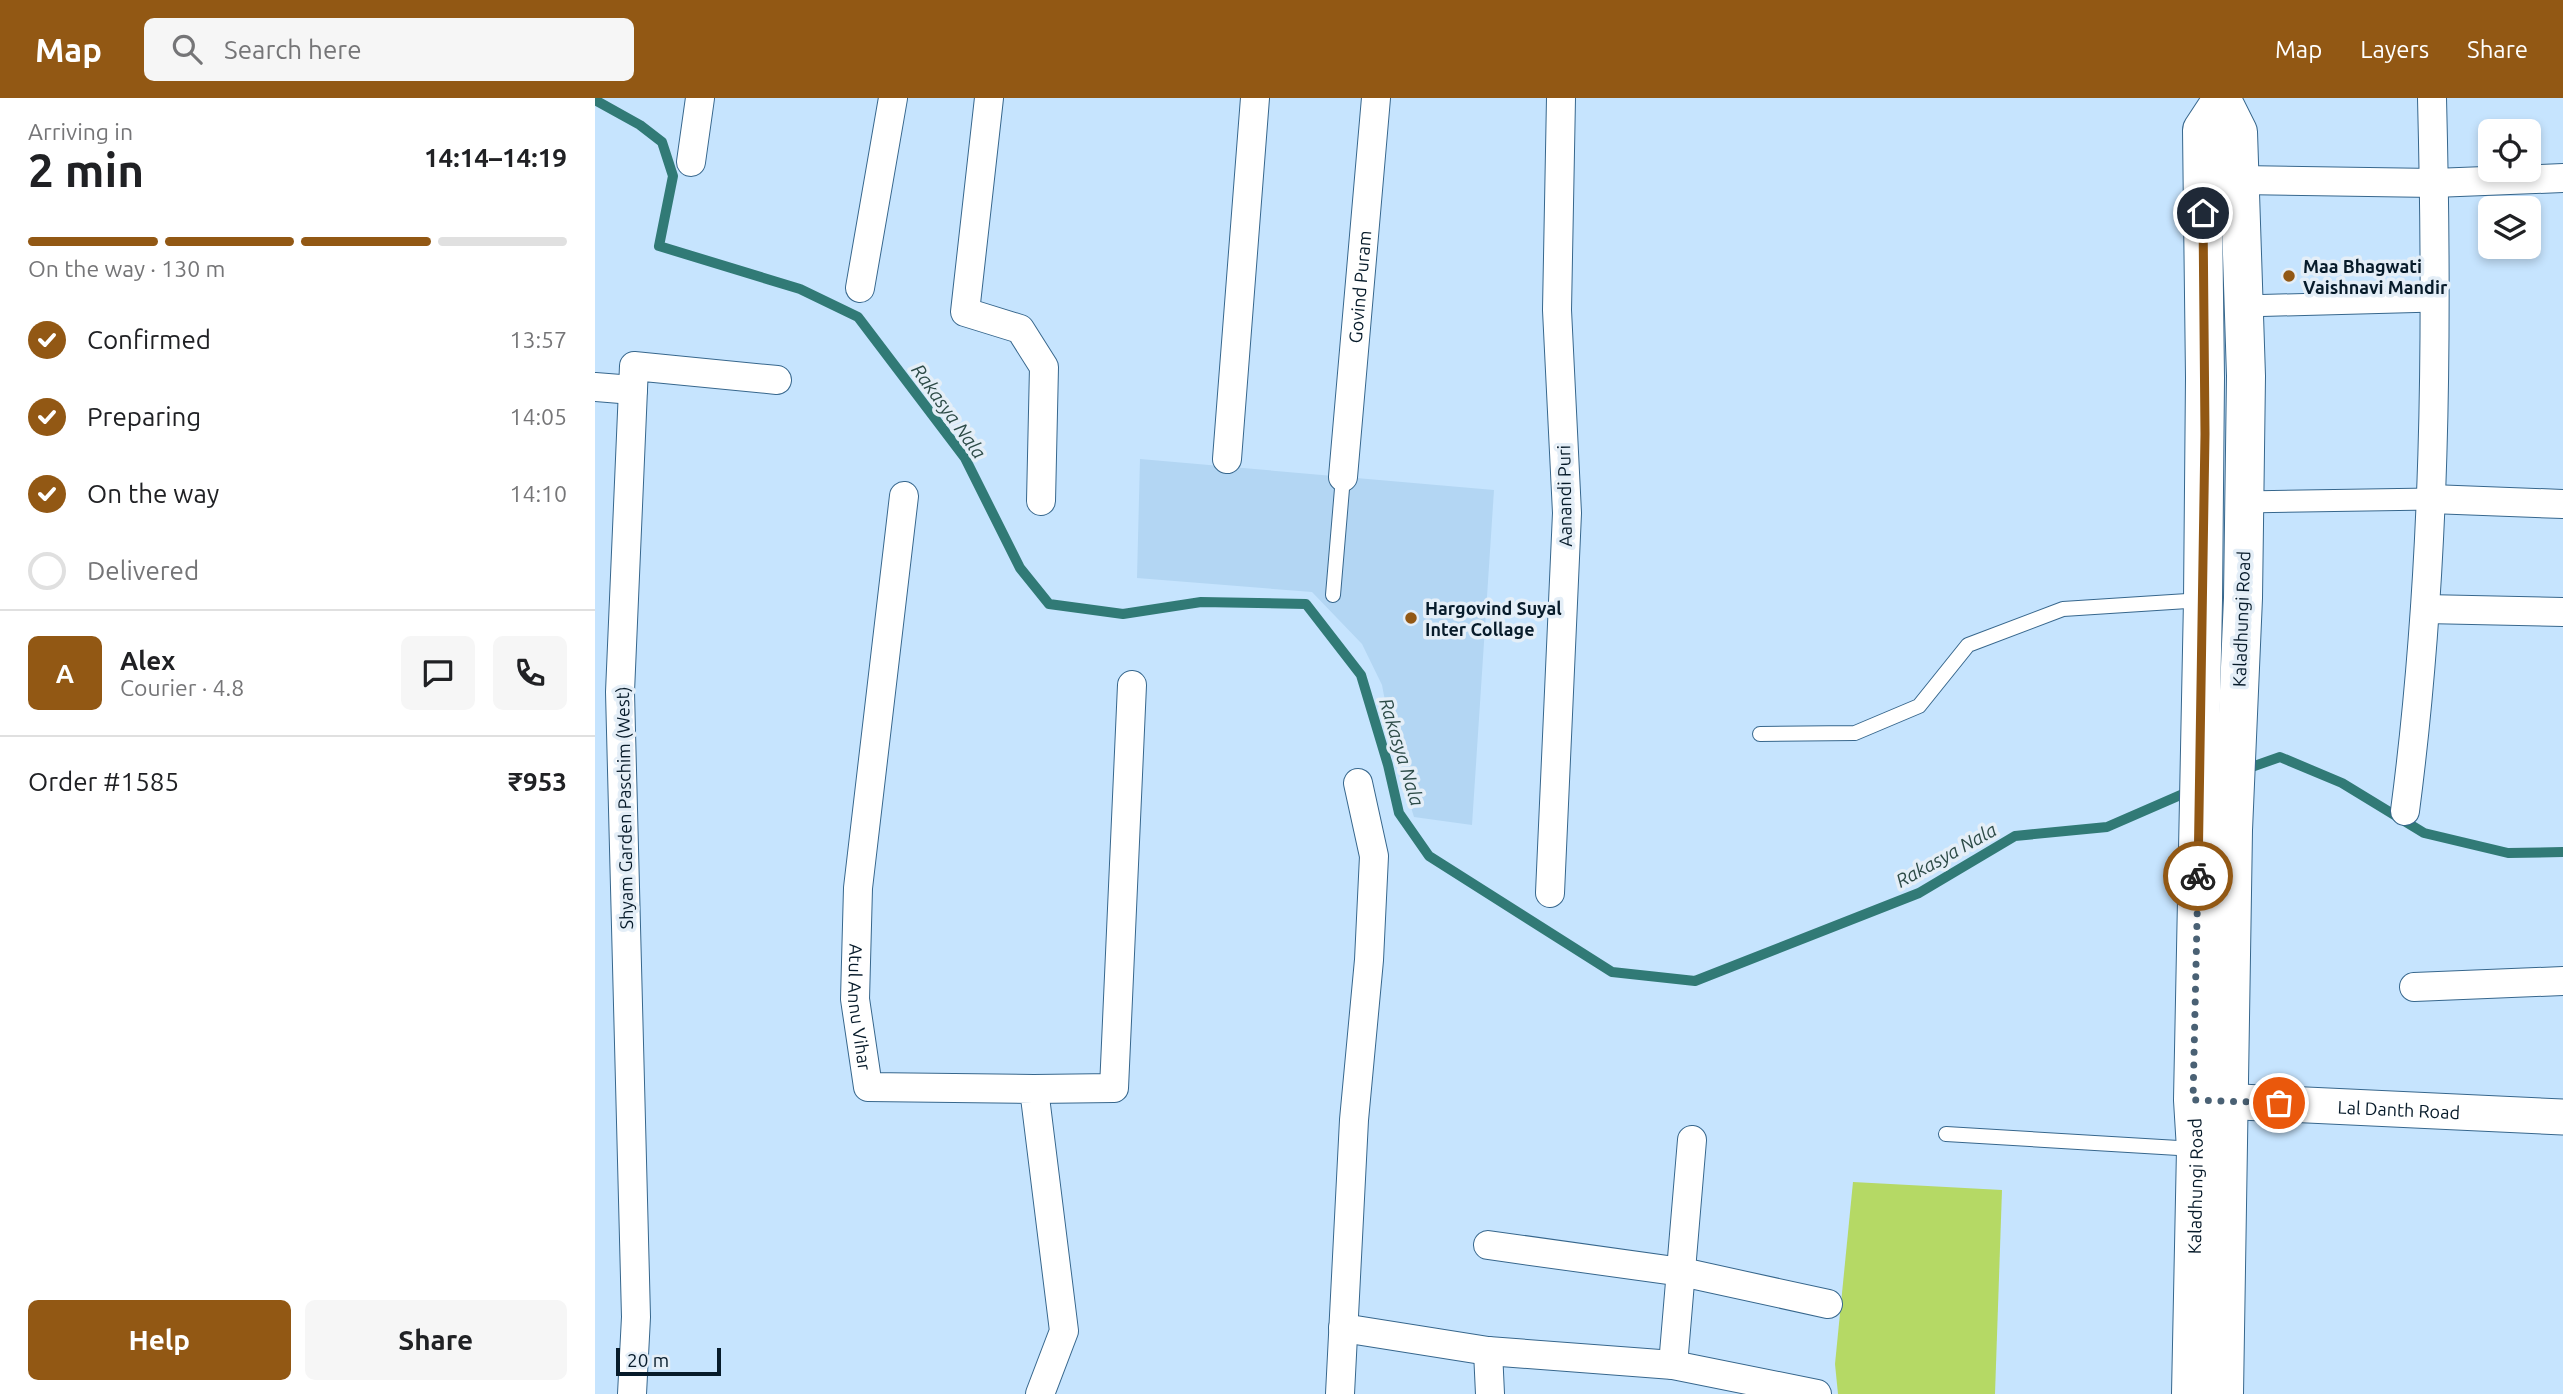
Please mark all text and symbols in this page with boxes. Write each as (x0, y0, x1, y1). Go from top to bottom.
search box (144, 18, 634, 81)
icon: search (168, 30, 206, 68)
text: Map (35, 31, 102, 68)
text: Search here (224, 35, 362, 64)
text: Map (2275, 36, 2322, 63)
text: Layers (2360, 36, 2429, 63)
text: Share (2467, 36, 2528, 63)
text: Arriving in (28, 119, 133, 144)
map controls (2478, 119, 2541, 259)
button: locate (2478, 119, 2541, 182)
text: 14:14–14:19 (424, 143, 567, 172)
text: 2 min (28, 144, 144, 196)
pin (2173, 183, 2233, 243)
icon: home (2184, 194, 2222, 232)
button: layers (2478, 196, 2541, 259)
street label: Govind Puram (1345, 229, 1374, 344)
text: On the way · 130 m (28, 256, 225, 281)
place label: Maa Bhagwati Vaishnavi Mandir (2303, 256, 2448, 297)
marker: Maa Bhagwati Vaishnavi Mandir (2281, 268, 2297, 284)
icon: check (28, 321, 66, 359)
text: Confirmed (87, 325, 211, 354)
text: 13:57 (509, 327, 567, 352)
water label: Rakasya Nala (907, 359, 991, 463)
icon: check (28, 398, 66, 436)
text: Preparing (87, 402, 201, 431)
text: 14:05 (509, 404, 567, 429)
street label: Aanandi Puri (1553, 445, 1575, 547)
icon: check (28, 475, 66, 513)
text: On the way (87, 479, 219, 508)
text: 14:10 (509, 481, 567, 506)
street label: Kaladhungi Road (2229, 551, 2253, 687)
text: Delivered (87, 556, 199, 585)
place label: Hargovind Suyal Inter Collage (1425, 598, 1562, 639)
marker: Hargovind Suyal Inter Collage (1403, 610, 1419, 626)
button: chat (401, 636, 475, 710)
button: phone (493, 636, 567, 710)
text: Alex (120, 646, 175, 675)
text: A (56, 659, 74, 688)
text: Courier · 4.8 (120, 675, 244, 700)
street label: Shyam Garden Paschim (West) (612, 686, 637, 930)
water label: Rakasya Nala (1375, 695, 1429, 809)
text: Order #1585 (28, 767, 179, 796)
text: ₹953 (508, 767, 567, 796)
water label: Rakasya Nala (1892, 818, 2000, 892)
courier (2163, 841, 2233, 911)
icon: bike (2179, 857, 2217, 895)
street label: Atul Annu Vihar (845, 943, 875, 1072)
pin (2249, 1073, 2309, 1133)
icon: bag (2260, 1084, 2298, 1122)
street label: Lal Danth Road (2337, 1096, 2460, 1122)
street label: Kaladhungi Road (2184, 1117, 2206, 1254)
button: Help (28, 1300, 291, 1380)
button: Share (305, 1300, 567, 1380)
scale bar (616, 1345, 721, 1377)
text: 20 m (627, 1349, 669, 1371)

